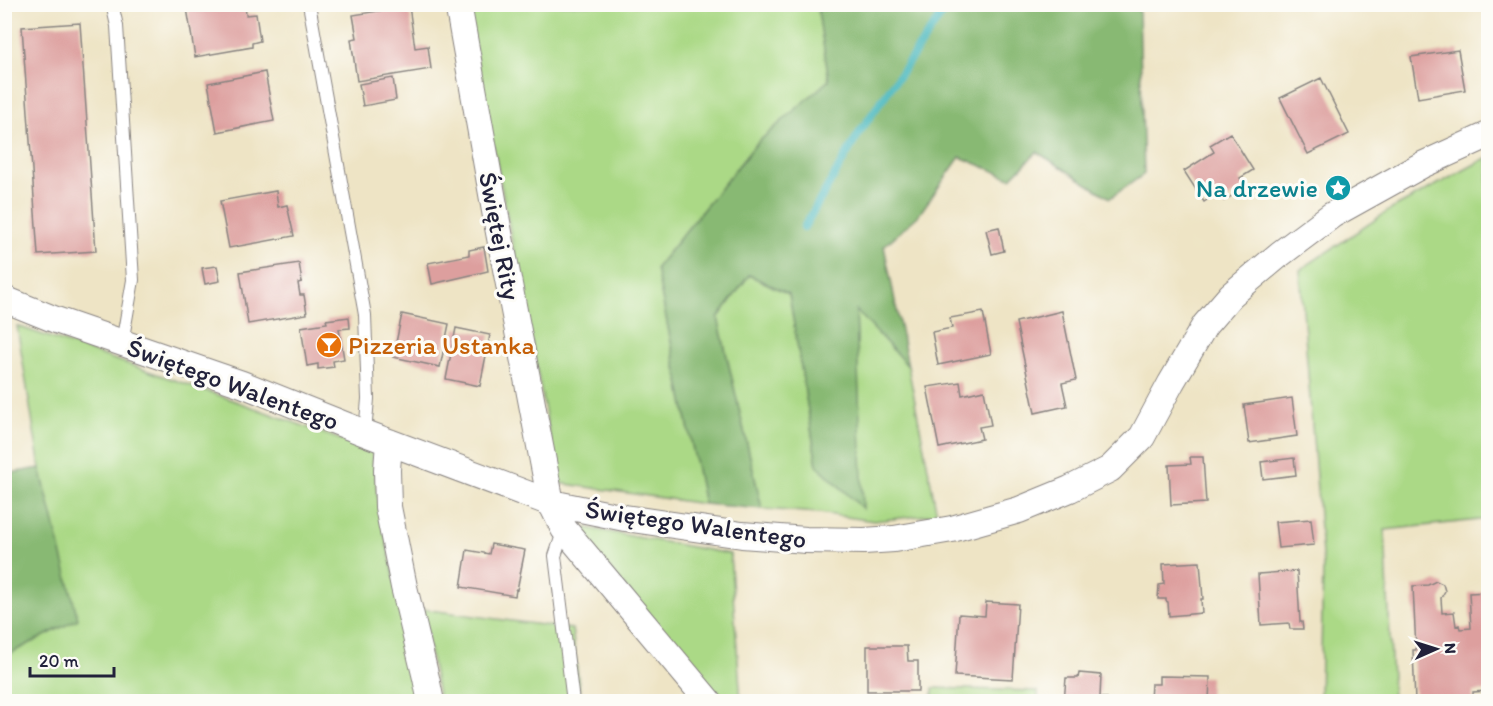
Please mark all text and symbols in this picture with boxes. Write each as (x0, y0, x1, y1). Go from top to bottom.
street label: Świętej Rity (472, 169, 528, 303)
place label: Na drzewie (1196, 172, 1318, 204)
place icon: Na drzewie (1323, 173, 1353, 203)
place label: Pizzeria Ustanka (348, 329, 535, 361)
bar icon: Pizzeria Ustanka (314, 330, 344, 360)
street label: Świętego Walentego (123, 331, 343, 437)
street label: Świętego Walentego (583, 493, 809, 555)
north arrow (1406, 619, 1466, 679)
scale bar (30, 640, 114, 678)
text: N (1441, 642, 1460, 654)
text: 20 m (39, 650, 79, 672)

